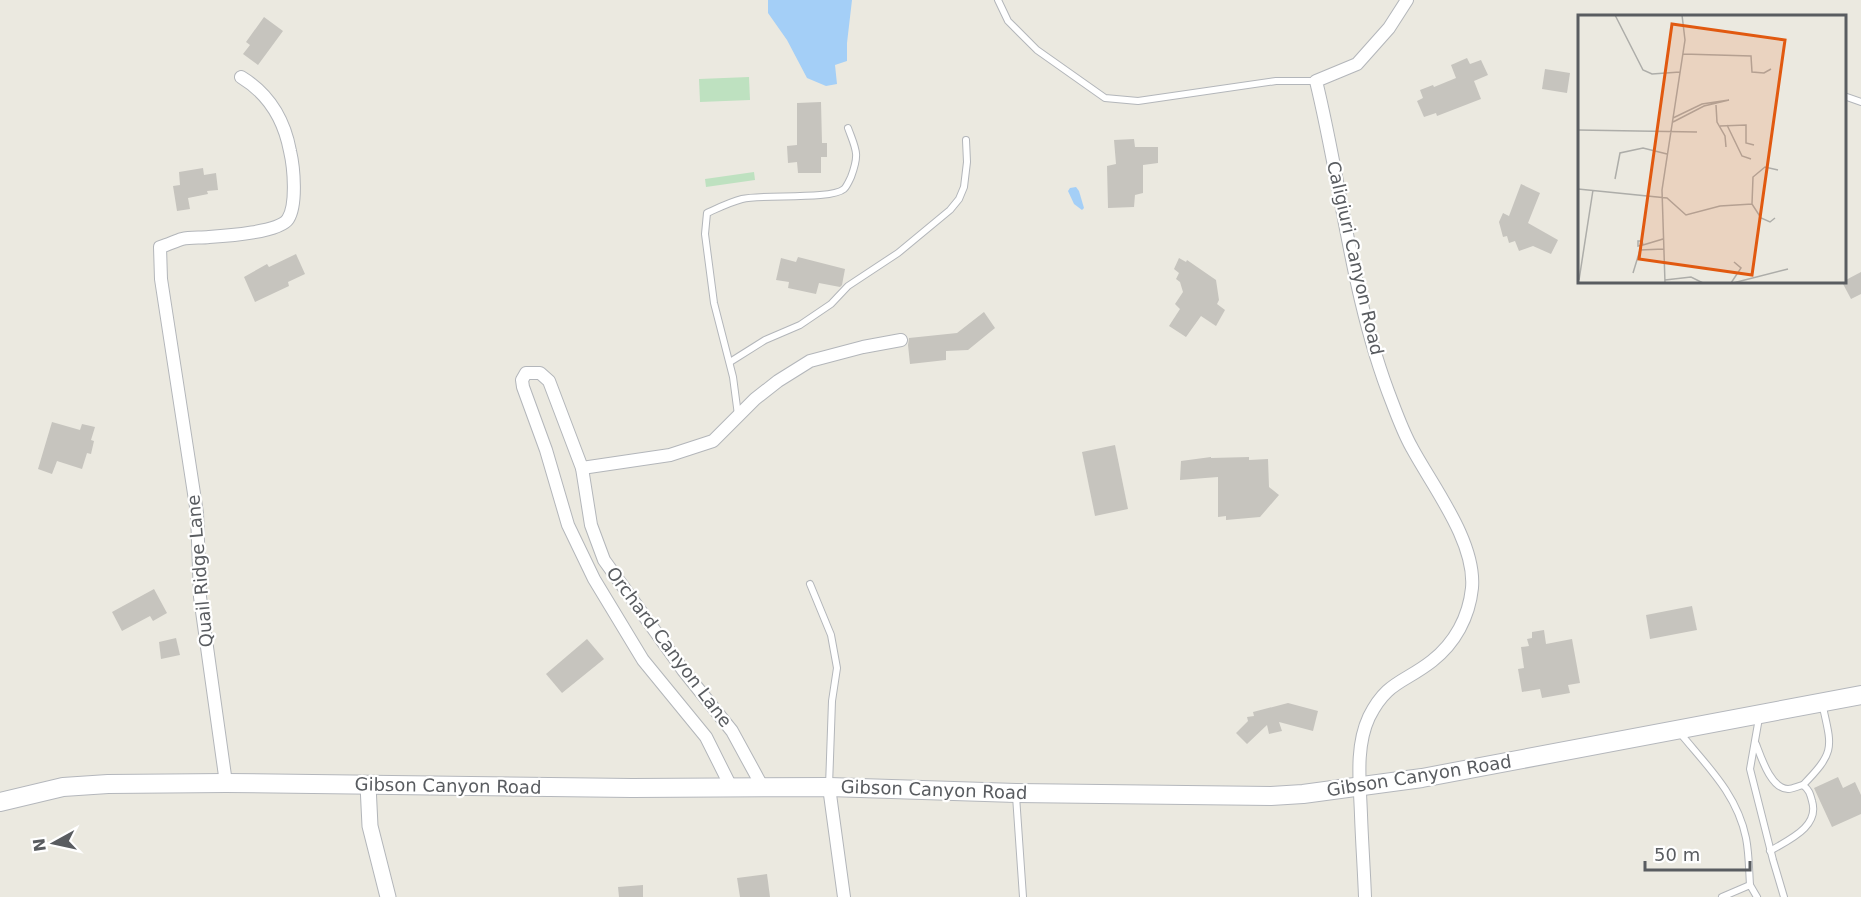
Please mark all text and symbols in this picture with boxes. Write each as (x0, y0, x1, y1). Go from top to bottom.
inset map (1578, 15, 1846, 284)
street label: Caligiuri Canyon Road (1323, 159, 1388, 357)
street label: Quail Ridge Lane (182, 494, 217, 648)
street label: Orchard Canyon Lane (602, 562, 736, 731)
street label: Gibson Canyon Road (1325, 751, 1513, 800)
street label: Gibson Canyon Road (354, 773, 542, 798)
street label: Gibson Canyon Road (840, 776, 1028, 803)
north arrow (24, 813, 84, 873)
scale bar (1645, 834, 1750, 872)
text: N (29, 837, 50, 853)
text: 50 m (1654, 844, 1700, 865)

